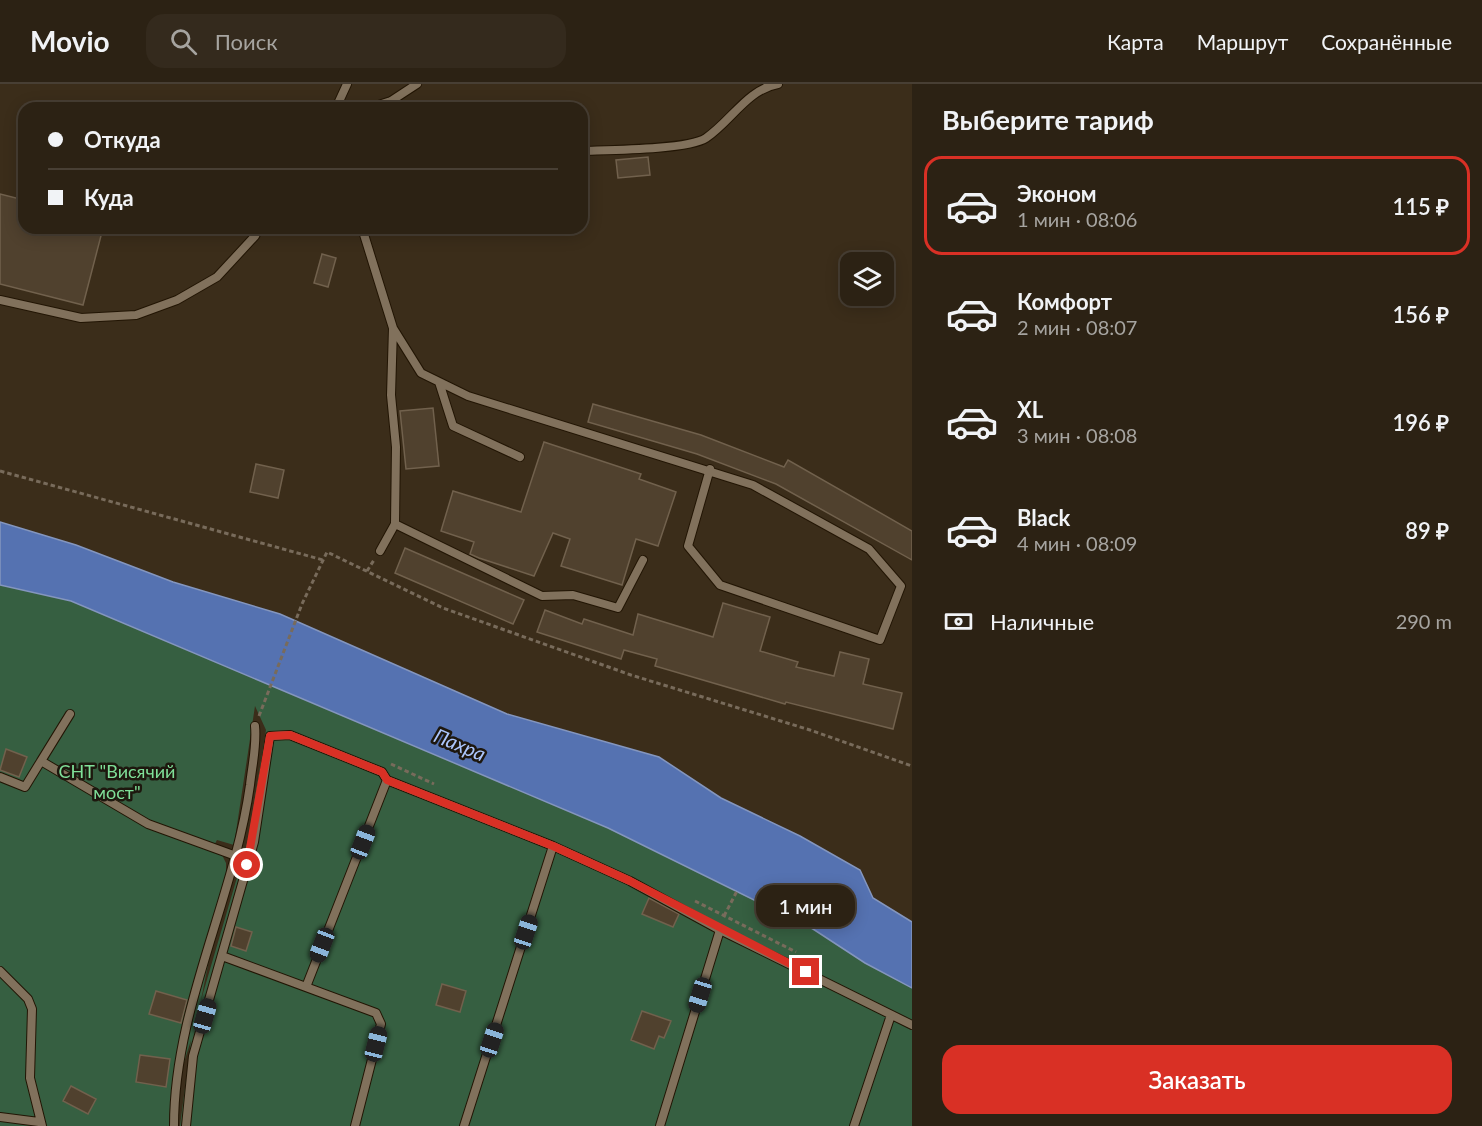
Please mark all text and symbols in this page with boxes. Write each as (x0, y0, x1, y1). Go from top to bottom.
search box (146, 14, 566, 68)
text: Movio (30, 24, 110, 58)
icon: search (167, 25, 200, 58)
text: Поиск (215, 28, 278, 55)
text: Карта (1107, 29, 1164, 54)
text: Маршрут (1197, 29, 1288, 54)
text: Сохранённые (1321, 29, 1452, 54)
text: Выберите тариф (942, 103, 1154, 136)
text: Откуда (84, 126, 161, 153)
icon: car (945, 179, 999, 233)
text: Эконом (1017, 180, 1097, 207)
text: Куда (84, 184, 134, 211)
text: 115 ₽ (1392, 193, 1449, 220)
text: 1 мин · 08:06 (1017, 207, 1137, 231)
map controls (840, 252, 894, 306)
button: layers (840, 252, 894, 306)
icon: car (945, 287, 999, 341)
text: Комфорт (1017, 288, 1112, 315)
text: 156 ₽ (1392, 301, 1449, 328)
text: 2 мин · 08:07 (1017, 315, 1137, 339)
icon: car (945, 395, 999, 449)
text: XL (1017, 396, 1043, 423)
text: 196 ₽ (1392, 409, 1449, 436)
text: 3 мин · 08:08 (1017, 423, 1137, 447)
icon: car (945, 503, 999, 557)
text: Black (1017, 504, 1070, 531)
text: 89 ₽ (1405, 517, 1449, 544)
text: 4 мин · 08:09 (1017, 531, 1137, 555)
icon: cash (942, 605, 975, 638)
text: Наличные (990, 608, 1094, 635)
text: 290 m (1396, 609, 1452, 633)
water label: Пахра (431, 722, 489, 766)
park label: СНТ "Висячий мост" (59, 760, 175, 803)
car (348, 822, 378, 862)
route start (233, 851, 260, 878)
callout: 1 мин (756, 885, 856, 927)
text: 1 мин (779, 894, 832, 918)
car (512, 912, 540, 952)
car (307, 925, 337, 965)
route end (792, 958, 819, 985)
car (686, 975, 714, 1015)
car (191, 996, 219, 1036)
car (478, 1020, 506, 1060)
car (363, 1024, 389, 1064)
button: Заказать (942, 1045, 1452, 1114)

